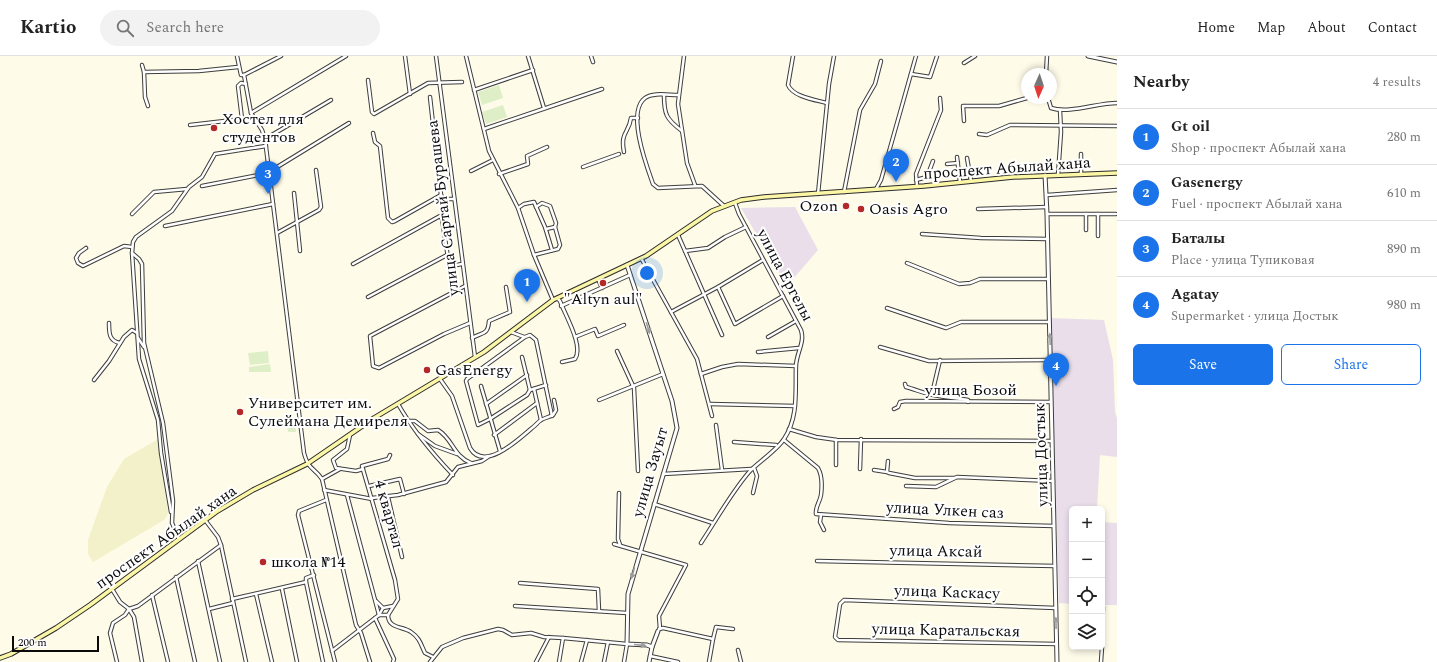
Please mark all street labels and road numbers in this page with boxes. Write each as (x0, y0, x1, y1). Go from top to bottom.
street label: улица Сартай Бурашева (420, 118, 466, 298)
street label: проспект Абылай хана (922, 150, 1092, 186)
street label: улица Ергелы (750, 223, 820, 326)
street label: улица Бозой (924, 378, 1017, 402)
street label: улица Достык (1027, 403, 1055, 508)
street label: улица Зауыт (625, 424, 674, 521)
street label: 4 квартал (368, 477, 410, 551)
street label: проспект Абылай хана (90, 479, 242, 595)
street label: улица Улкен саз (884, 495, 1005, 525)
street label: улица Аксай (888, 538, 983, 564)
street label: улица Каскасу (893, 578, 1002, 606)
street label: улица Каратальская (871, 617, 1020, 643)

